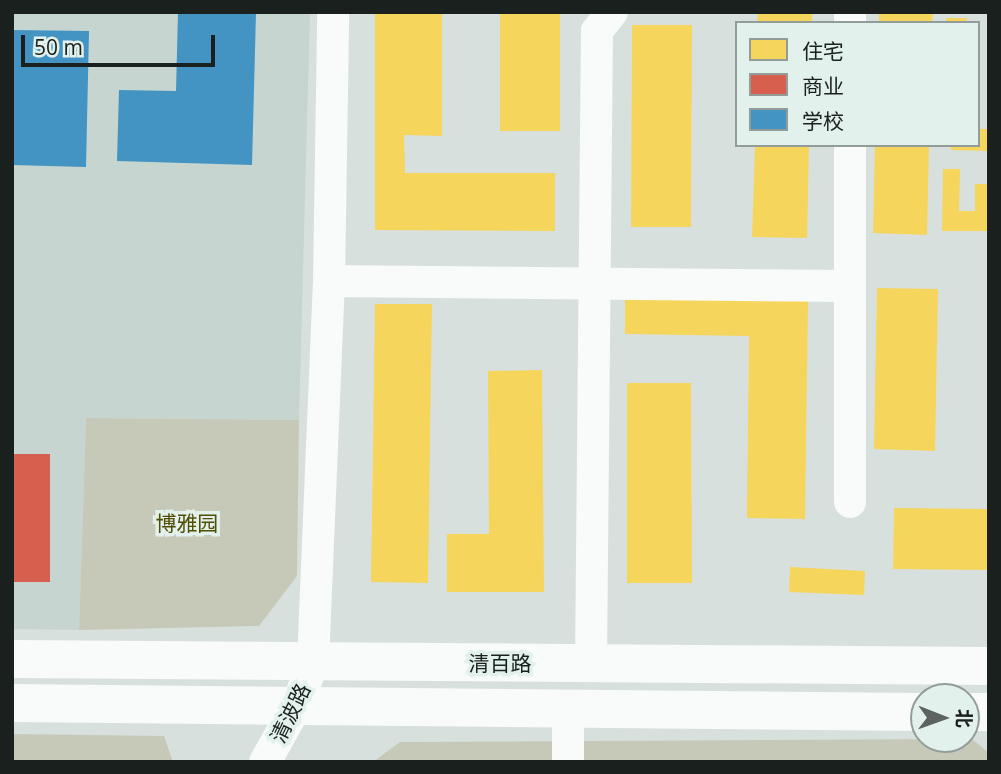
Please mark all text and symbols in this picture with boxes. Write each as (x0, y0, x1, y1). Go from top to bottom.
scale bar (24, 21, 219, 65)
legend (735, 21, 980, 147)
text: 50 m (34, 33, 83, 61)
text: 住宅 (802, 37, 844, 65)
text: 商业 (802, 72, 844, 100)
text: 学校 (802, 107, 844, 135)
park label: 博雅园 (156, 510, 218, 536)
street label: 清百路 (469, 650, 531, 676)
street label: 清波路 (265, 679, 315, 747)
north arrow (910, 683, 980, 753)
text: 北 (951, 709, 977, 728)

